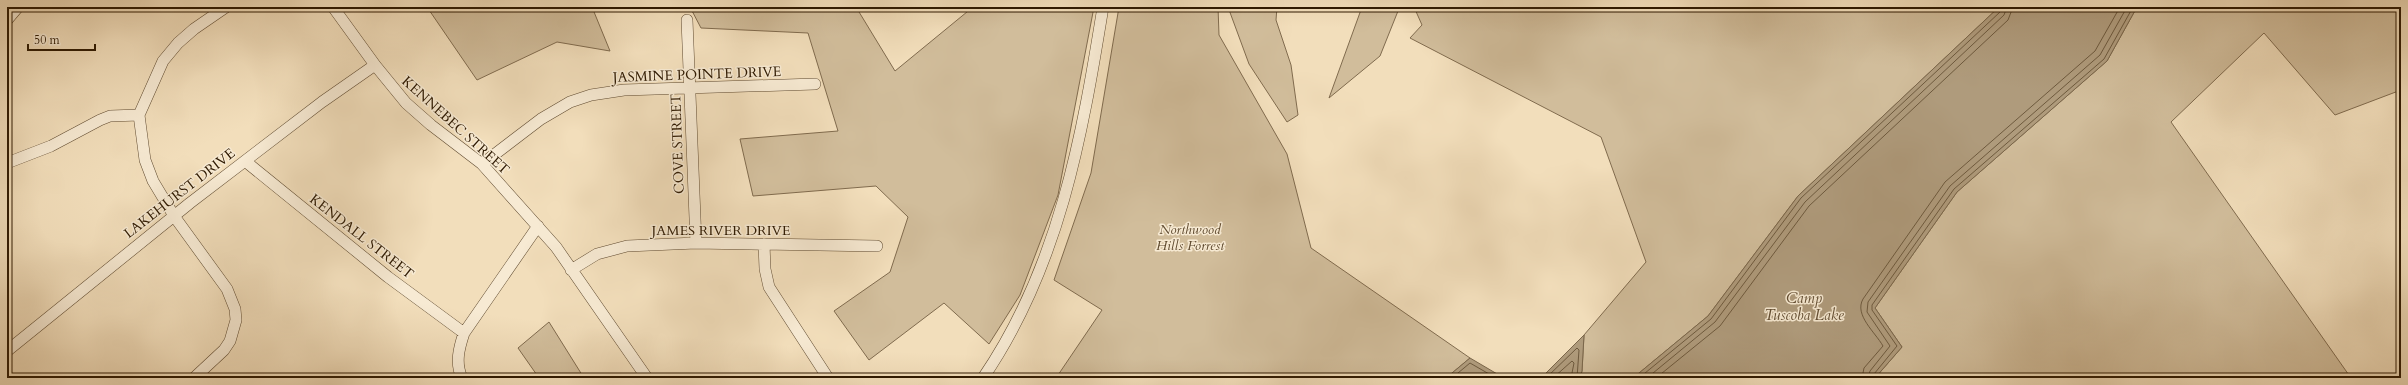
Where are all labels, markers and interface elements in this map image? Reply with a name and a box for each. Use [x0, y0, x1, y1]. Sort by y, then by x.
scale bar [28, 26, 95, 52]
text: 50 m [34, 32, 61, 48]
street label: JASMINE POINTE DRIVE [610, 62, 782, 87]
street label: KENNEBEC STREET [398, 72, 514, 179]
street label: COVE STREET [666, 94, 689, 194]
street label: LAKEHURST DRIVE [120, 144, 239, 243]
street label: KENDALL STREET [306, 190, 418, 283]
park label: Northwood Hills Forrest [1156, 220, 1225, 255]
street label: JAMES RIVER DRIVE [650, 221, 791, 240]
water label: Camp Tuscoba Lake [1764, 288, 1844, 325]

